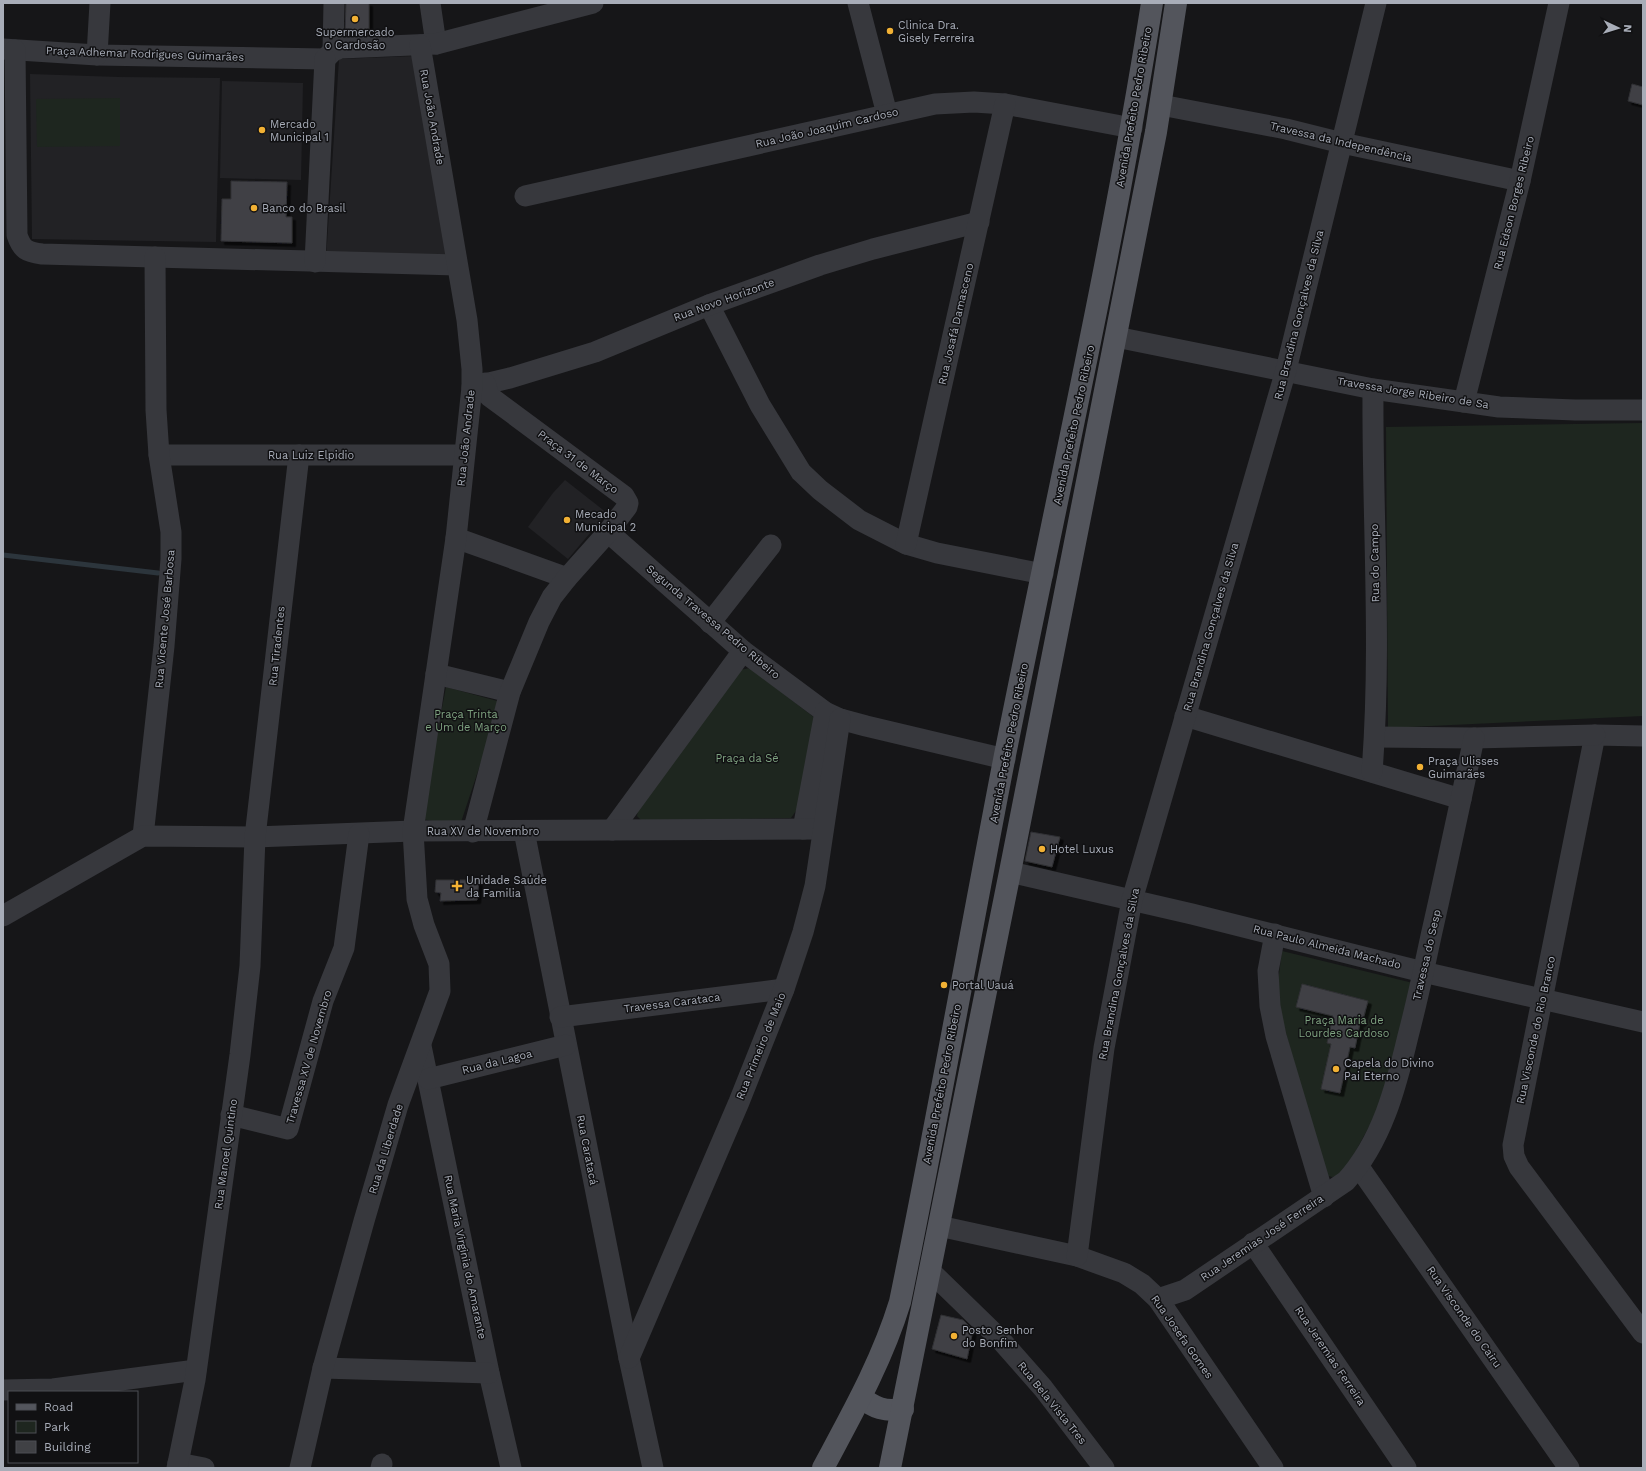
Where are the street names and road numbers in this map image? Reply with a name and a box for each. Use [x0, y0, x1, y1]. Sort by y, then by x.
street label: Avenida Prefeito Pedro Ribeiro [1113, 26, 1155, 188]
street label: Praça Adhemar Rodrigues Guimarães [46, 44, 245, 64]
street label: Rua João Andrade [417, 68, 447, 166]
street label: Rua João Joaquim Cardoso [754, 105, 900, 151]
street label: Travessa da Independência [1269, 119, 1413, 165]
street label: Rua Edson Borges Ribeiro [1491, 135, 1537, 271]
street label: Rua Brandina Gonçalves da Silva [1272, 229, 1326, 401]
street label: Rua Josafá Damasceno [936, 262, 976, 386]
street label: Rua Novo Horizonte [672, 276, 776, 324]
street label: Avenida Prefeito Pedro Ribeiro [1051, 344, 1097, 506]
street label: Travessa Jorge Ribeiro de Sa [1336, 375, 1490, 411]
street label: Rua João Andrade [454, 389, 478, 487]
street label: Praça 31 de Março [535, 428, 621, 496]
street label: Rua Luiz Elpidio [268, 449, 354, 462]
street label: Rua do Campo [1368, 524, 1382, 602]
street label: Rua Brandina Gonçalves da Silva [1181, 541, 1241, 713]
street label: Rua Vicente José Barbosa [152, 549, 178, 689]
street label: Segunda Travessa Pedro Ribeiro [643, 562, 783, 682]
street label: Rua Tiradentes [266, 605, 288, 687]
street label: Avenida Prefeito Pedro Ribeiro [987, 662, 1031, 824]
street label: Rua XV de Novembro [427, 825, 539, 838]
street label: Rua Brandina Gonçalves da Silva [1096, 887, 1142, 1061]
street label: Travessa do Sesp [1410, 908, 1444, 1002]
street label: Rua Paulo Almeida Machado [1252, 922, 1402, 972]
street label: Rua Visconde do Rio Branco [1514, 955, 1558, 1105]
street label: Travessa XV de Novembro [284, 989, 334, 1125]
street label: Travessa Carataca [623, 991, 721, 1015]
street label: Rua Primeiro de Maio [734, 991, 788, 1101]
street label: Avenida Prefeito Pedro Ribeiro [920, 1003, 964, 1165]
street label: Rua da Lagoa [461, 1047, 533, 1077]
street label: Rua Manoel Quintino [212, 1098, 240, 1210]
street label: Rua da Liberdade [366, 1102, 406, 1196]
street label: Rua Caratacá [574, 1114, 600, 1186]
street label: Rua Maria Virginia do Amarante [441, 1174, 489, 1340]
street label: Rua Jeremias José Ferreira [1198, 1192, 1326, 1284]
street label: Rua Visconde do Cairu [1424, 1264, 1504, 1370]
street label: Rua Josefa Gomes [1148, 1293, 1216, 1382]
street label: Rua Jeremias Ferreira [1292, 1304, 1368, 1408]
street label: Rua Bela Vista Tres [1015, 1359, 1089, 1447]

